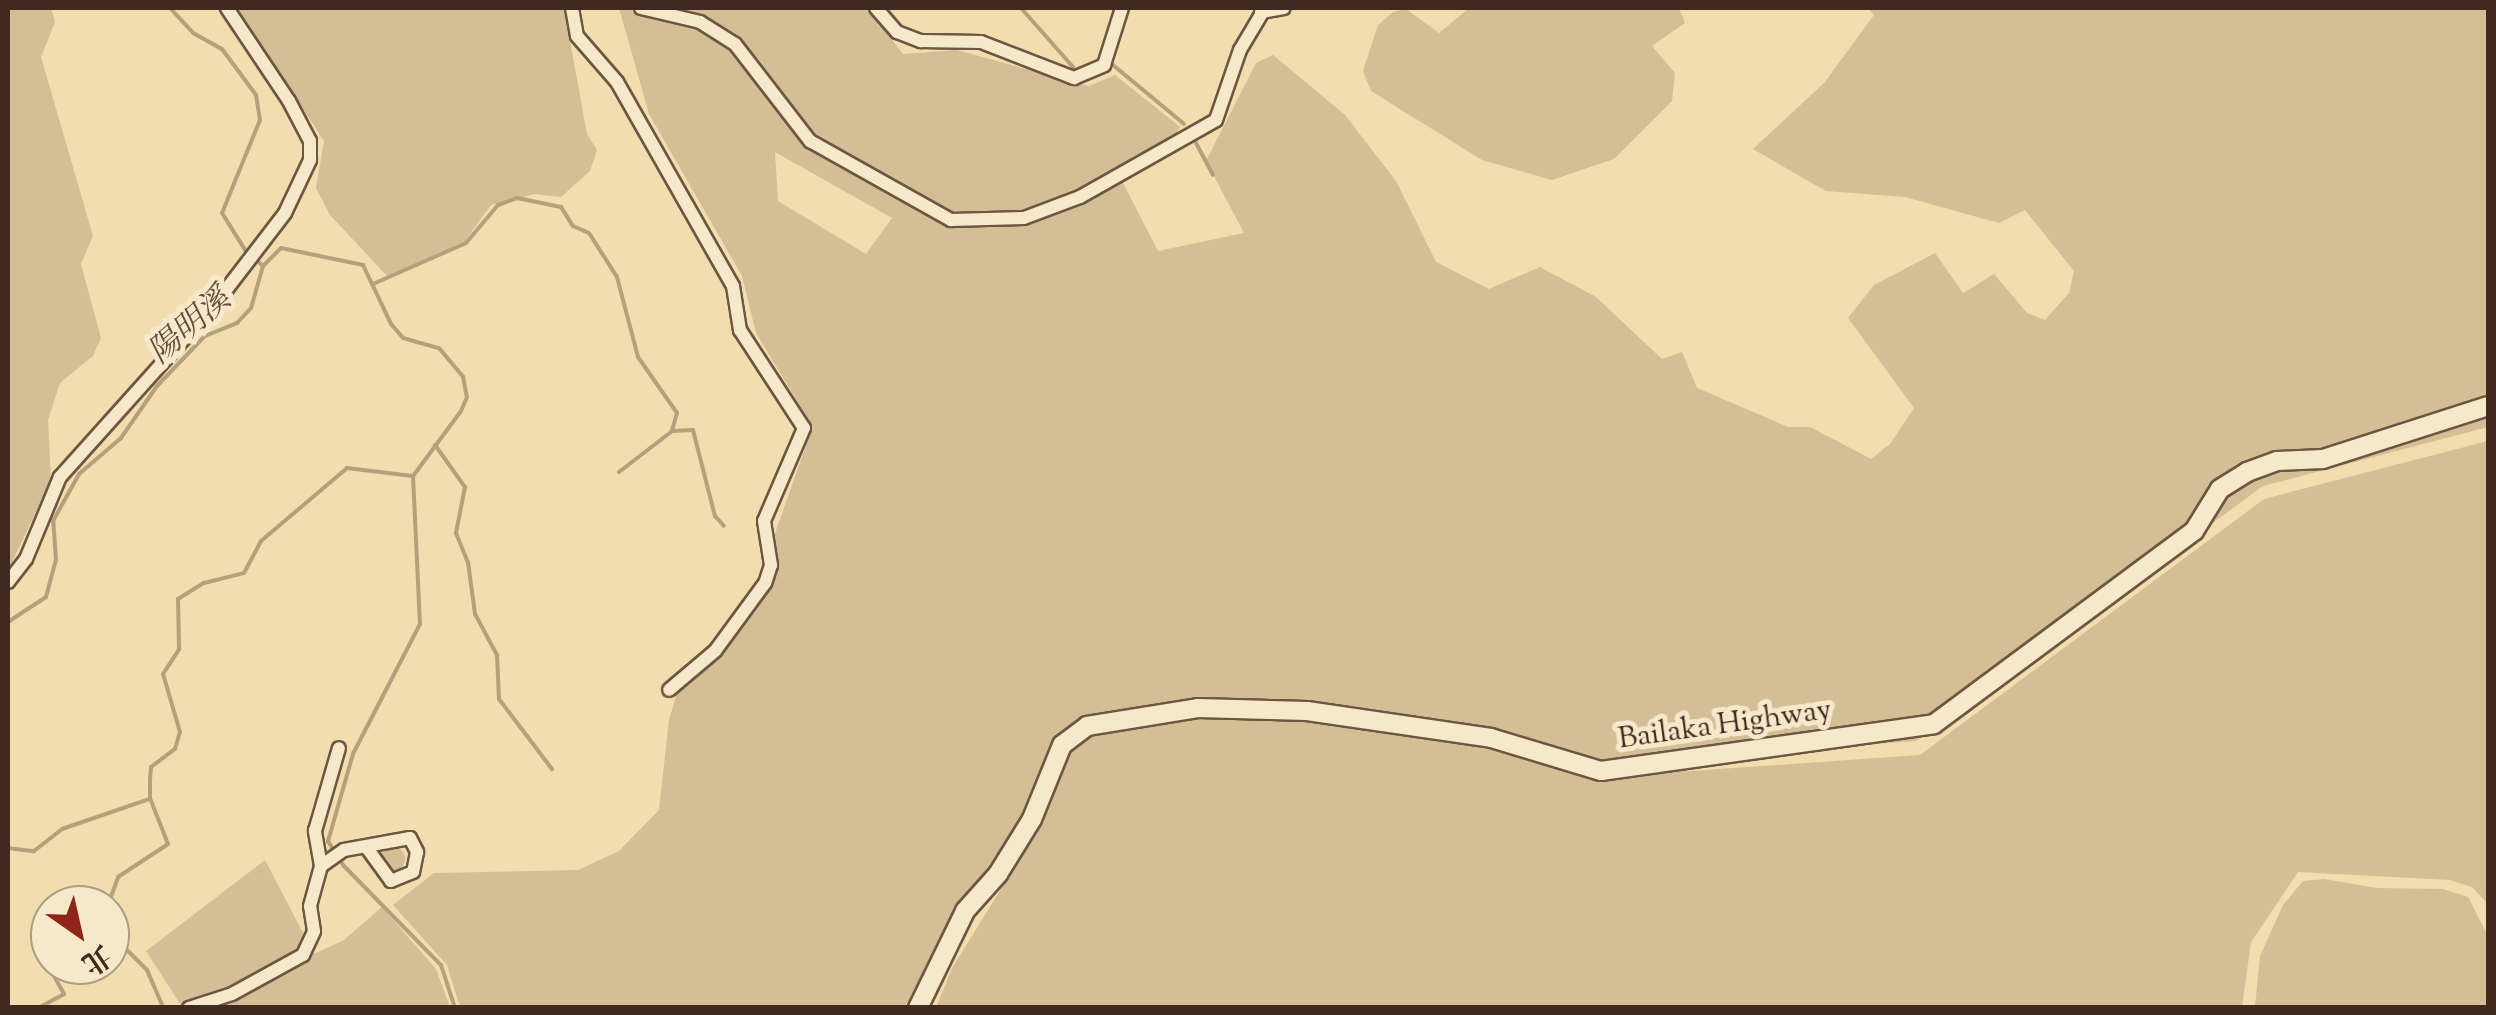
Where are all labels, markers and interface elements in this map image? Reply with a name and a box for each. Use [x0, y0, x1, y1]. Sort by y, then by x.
water label: 陽明溪 [142, 281, 240, 373]
street label: Bailaka Highway [1616, 693, 1834, 759]
north arrow [30, 885, 130, 985]
text: 北 [73, 934, 118, 983]

